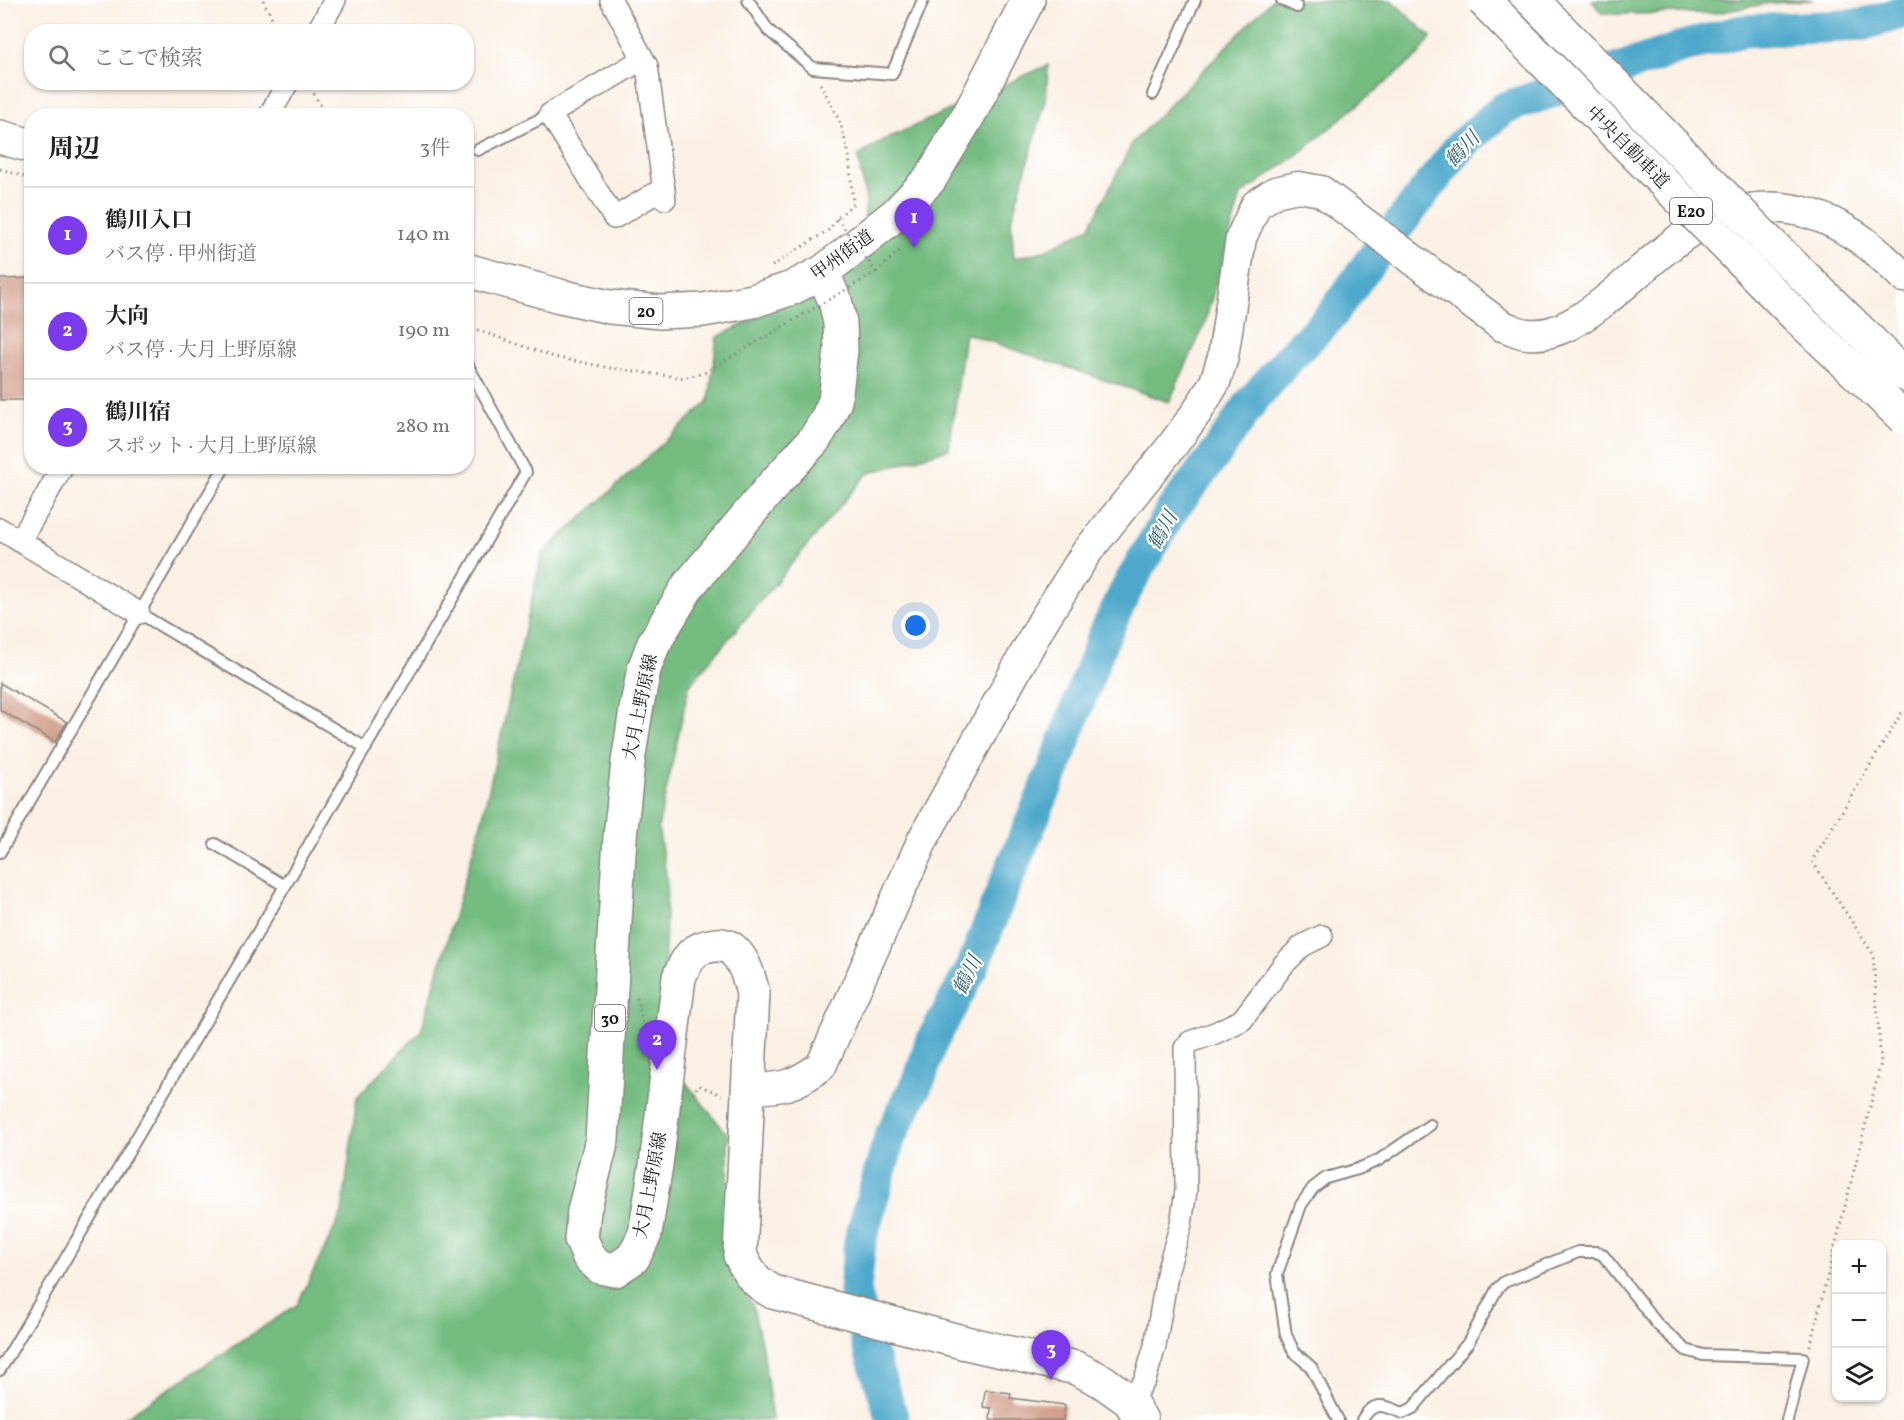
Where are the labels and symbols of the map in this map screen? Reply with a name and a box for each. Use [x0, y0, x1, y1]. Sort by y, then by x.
street label: 中央自動車道 [1580, 101, 1674, 195]
water label: 鶴川 [1440, 125, 1489, 175]
pin: 1 [894, 198, 934, 248]
road number: E20 [1670, 198, 1712, 224]
street label: 甲州街道 [806, 225, 879, 287]
road number: 20 [630, 298, 662, 324]
water label: 鶴川 [1142, 505, 1187, 555]
your location [901, 611, 930, 640]
street label: 大月上野原線 [618, 652, 665, 763]
water label: 鶴川 [947, 950, 991, 1000]
road number: 30 [595, 1005, 625, 1031]
pin: 2 [638, 1020, 676, 1070]
street label: 大月上野原線 [629, 1130, 674, 1241]
pin: 3 [1032, 1330, 1070, 1380]

